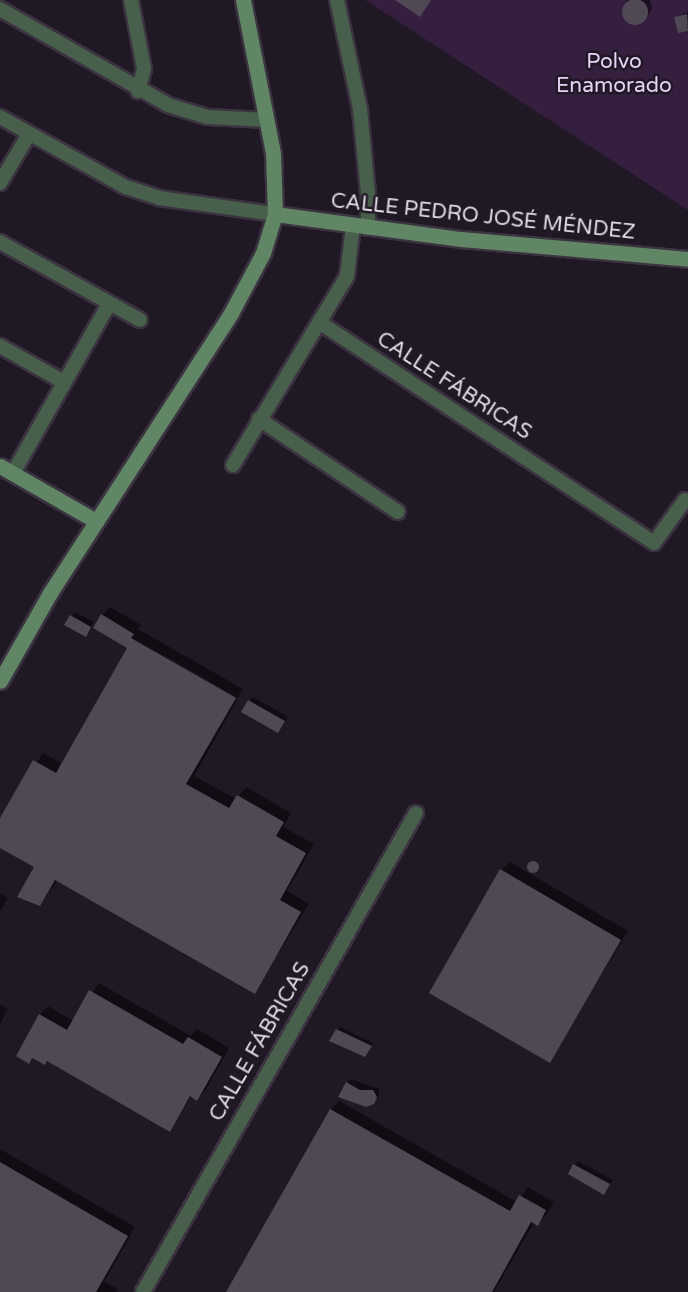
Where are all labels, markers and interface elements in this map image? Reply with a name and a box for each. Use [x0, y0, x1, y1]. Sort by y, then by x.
park label: Polvo Enamorado [556, 49, 672, 99]
street label: CALLE PEDRO JOSÉ MÉNDEZ [330, 188, 636, 246]
street label: CALLE FÁBRICAS [372, 327, 536, 445]
street label: CALLE FÁBRICAS [204, 958, 316, 1126]

